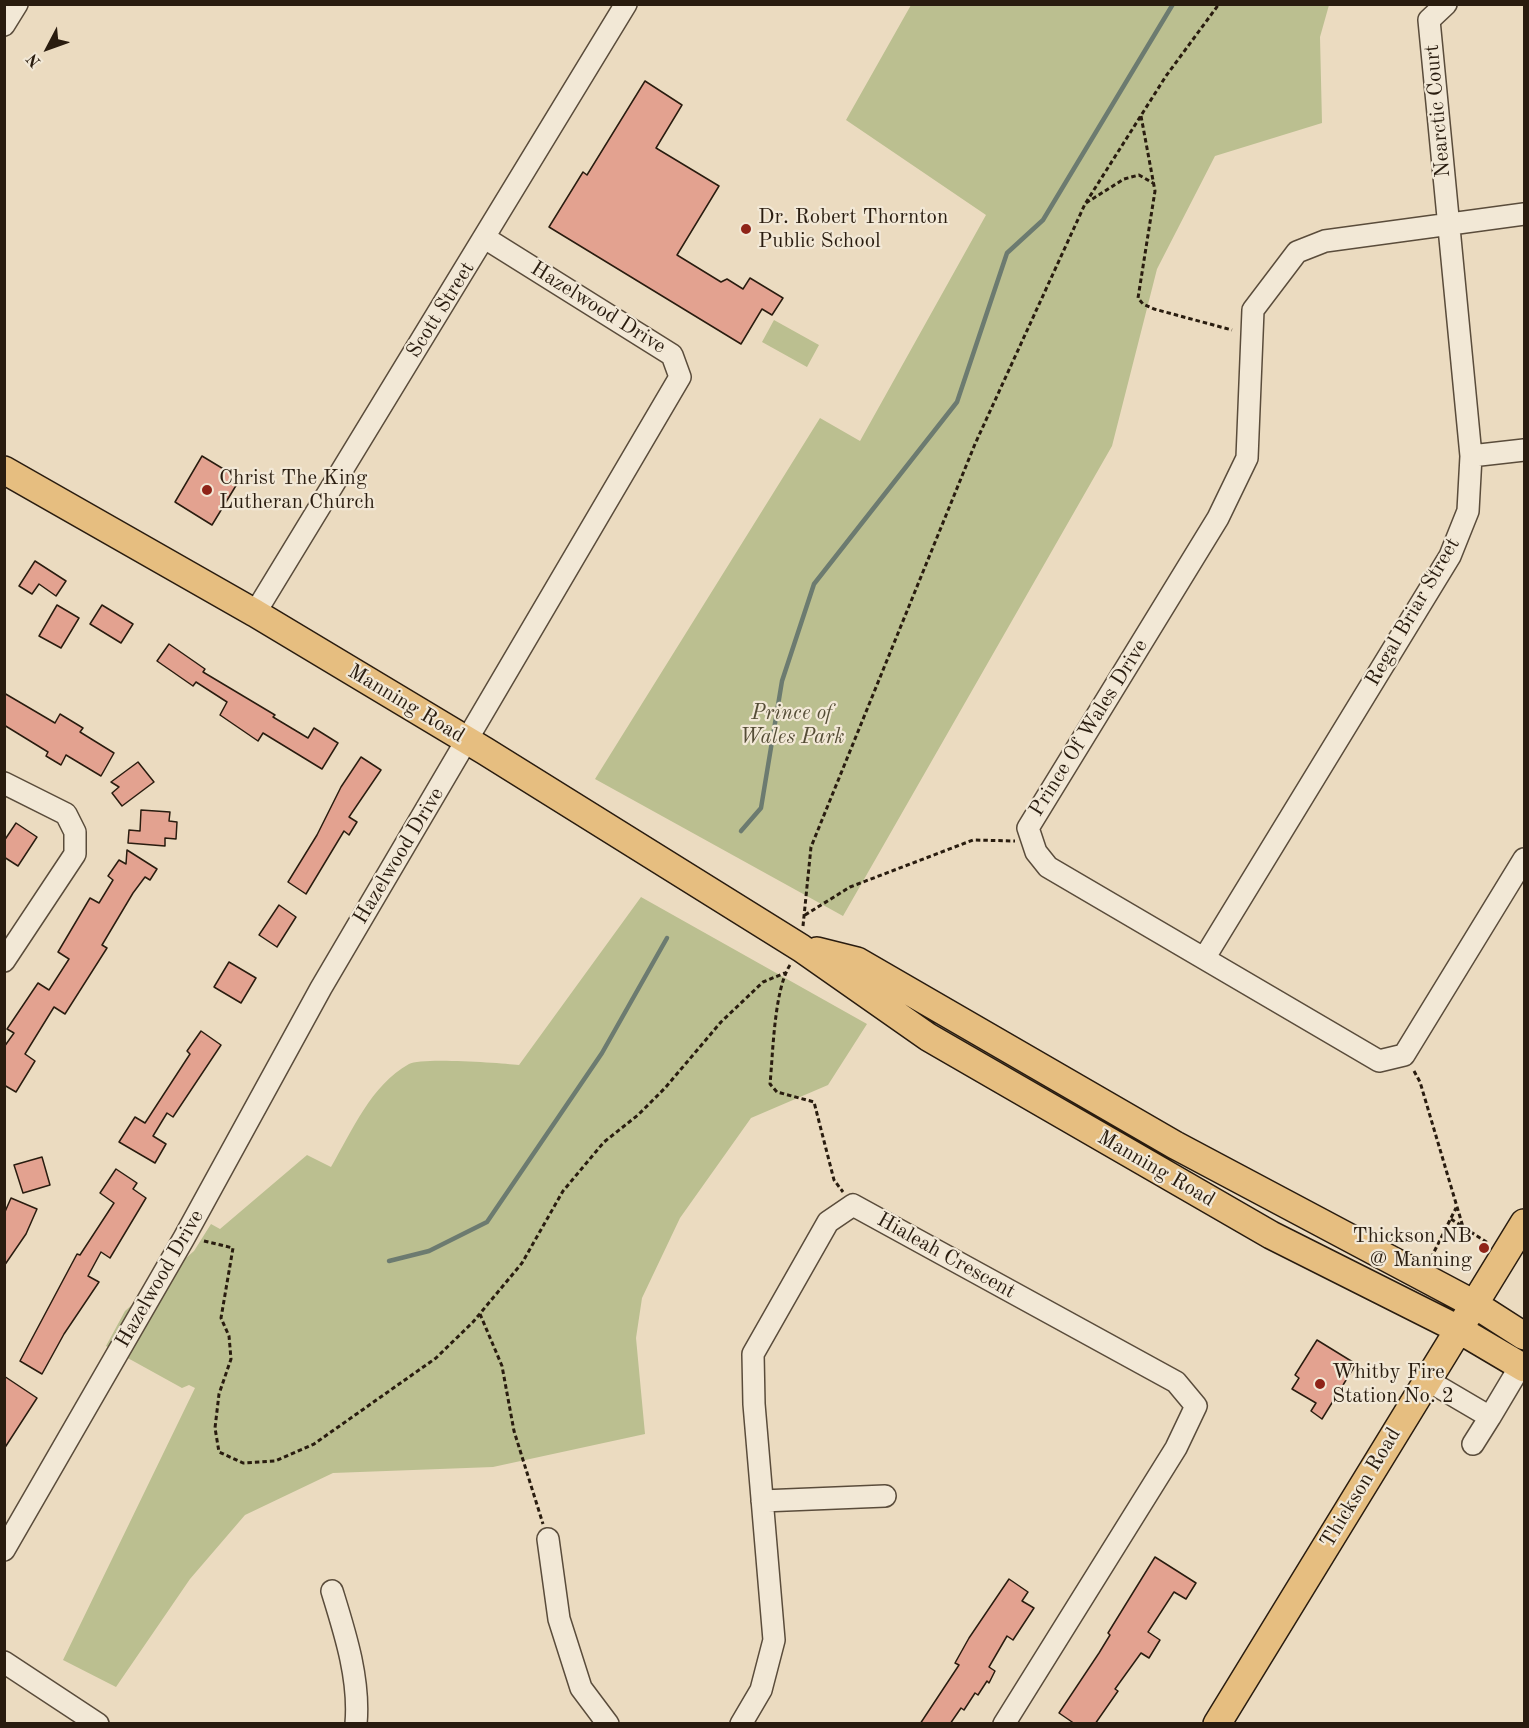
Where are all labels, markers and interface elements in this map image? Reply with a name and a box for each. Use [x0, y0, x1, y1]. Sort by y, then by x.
north arrow [18, 18, 78, 78]
street label: Nearctic Court [1420, 43, 1456, 179]
text: N [24, 50, 44, 70]
place label: Dr. Robert Thornton Public School [758, 204, 948, 254]
marker: Dr. Robert Thornton Public School [739, 222, 753, 236]
street label: Hazelwood Drive [526, 256, 670, 360]
street label: Scott Street [401, 257, 481, 363]
place label: Christ The King Lutheran Church [219, 465, 375, 515]
marker: Christ The King Lutheran Church [200, 483, 214, 497]
street label: Regal Briar Street [1360, 533, 1466, 691]
street label: Prince Of Wales Drive [1024, 635, 1154, 821]
street label: Manning Road [343, 659, 469, 749]
park label: Prince of Wales Park [740, 700, 844, 750]
street label: Hazelwood Drive [348, 783, 450, 929]
street label: Manning Road [1093, 1125, 1219, 1213]
street label: Hazelwood Drive [110, 1206, 210, 1352]
street label: Hialeah Crescent [872, 1208, 1020, 1304]
place label: Thickson NB @ Manning [1352, 1223, 1472, 1273]
marker: Thickson NB @ Manning [1477, 1241, 1491, 1255]
place label: Whitby Fire Station No. 2 [1332, 1359, 1454, 1409]
marker: Whitby Fire Station No. 2 [1313, 1377, 1327, 1391]
street label: Thickson Road [1315, 1423, 1407, 1553]

